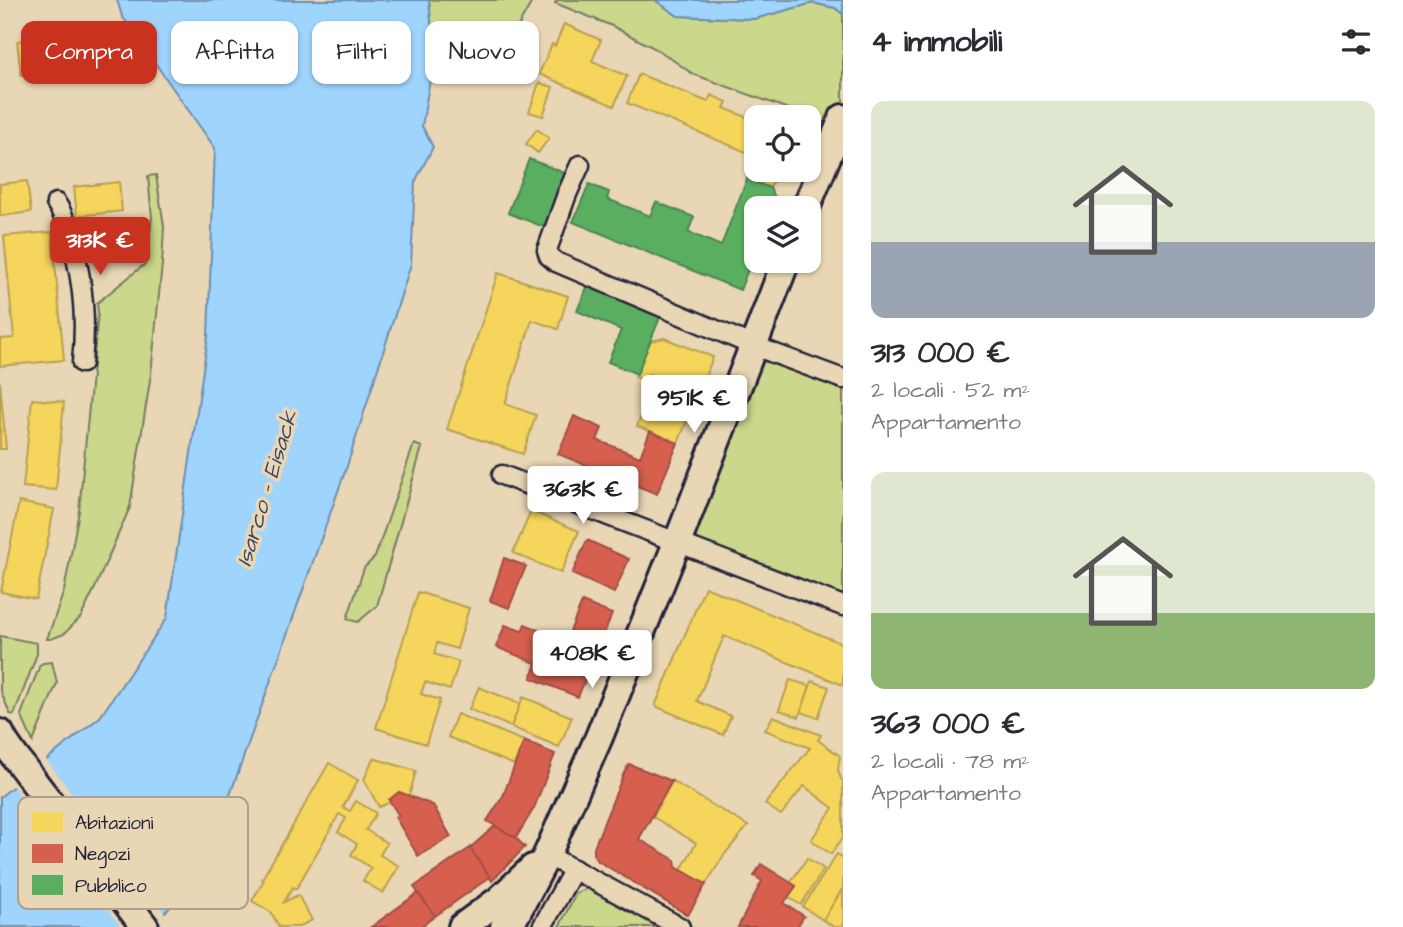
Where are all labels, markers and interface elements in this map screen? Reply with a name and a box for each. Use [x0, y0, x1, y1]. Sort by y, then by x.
chip: Compra [21, 21, 157, 84]
chip: Affitta [171, 21, 298, 84]
chip: Filtri [312, 21, 411, 84]
chip: Nuovo [425, 21, 539, 84]
text: 4 immobili [871, 21, 1002, 63]
icon: filters [1337, 23, 1375, 61]
map controls [744, 105, 821, 273]
button: locate [744, 105, 821, 182]
icon: home [1060, 147, 1186, 273]
button: layers [744, 196, 821, 273]
pin: 313K € [43, 218, 157, 277]
text: 313K € [66, 224, 134, 256]
text: 313 000 € [871, 332, 1010, 374]
text: 2 locali · 52 m² [871, 374, 1030, 406]
pin: 951K € [637, 376, 751, 435]
text: 951K € [657, 382, 731, 414]
water label: Isarco - Eisack [228, 406, 306, 570]
text: Appartamento [871, 406, 1021, 438]
pin: 363K € [526, 466, 640, 526]
text: 363K € [543, 473, 623, 505]
icon: home [1060, 518, 1186, 644]
pin: 408K € [535, 630, 649, 690]
text: 408K € [549, 637, 635, 669]
text: 363 000 € [871, 703, 1025, 745]
text: 2 locali · 78 m² [871, 745, 1030, 777]
text: Appartamento [871, 777, 1021, 809]
legend [18, 797, 248, 909]
text: Abitazioni [75, 810, 154, 837]
text: Negozi [75, 841, 130, 869]
text: Pubblico [75, 873, 147, 900]

